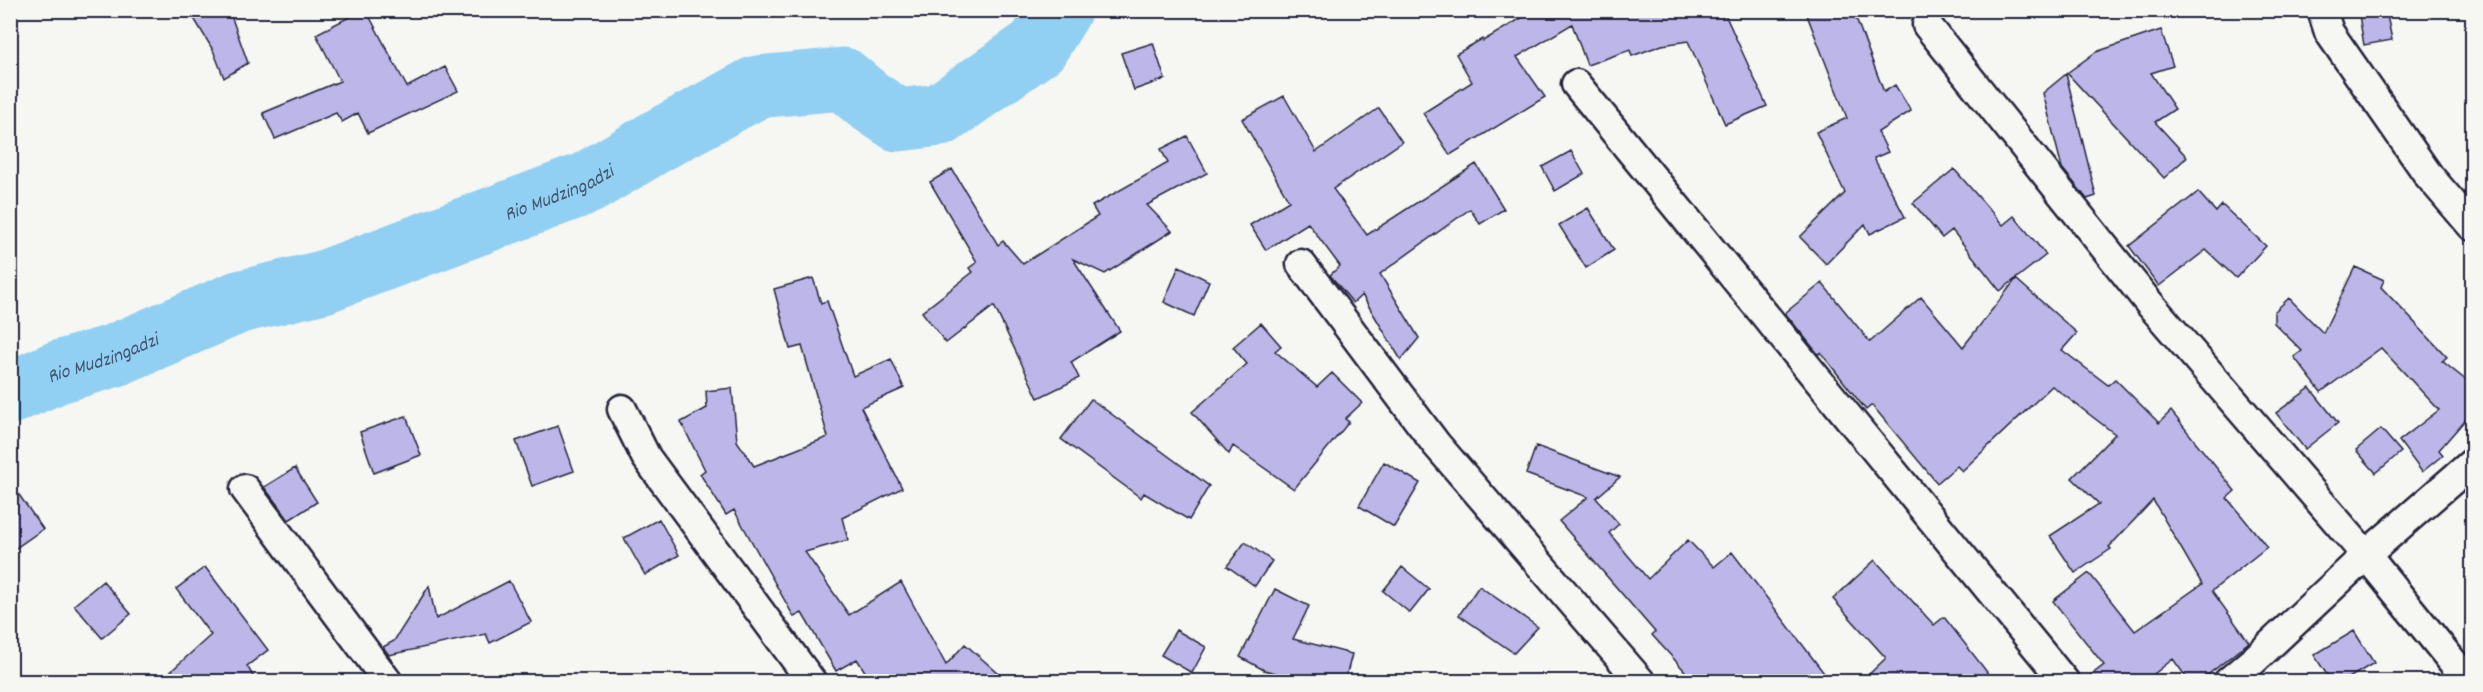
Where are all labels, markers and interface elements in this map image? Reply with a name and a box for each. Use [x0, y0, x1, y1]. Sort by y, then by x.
water label: Rio Mudzingadzi [501, 158, 623, 230]
water label: Rio Mudzingadzi [43, 326, 166, 392]

